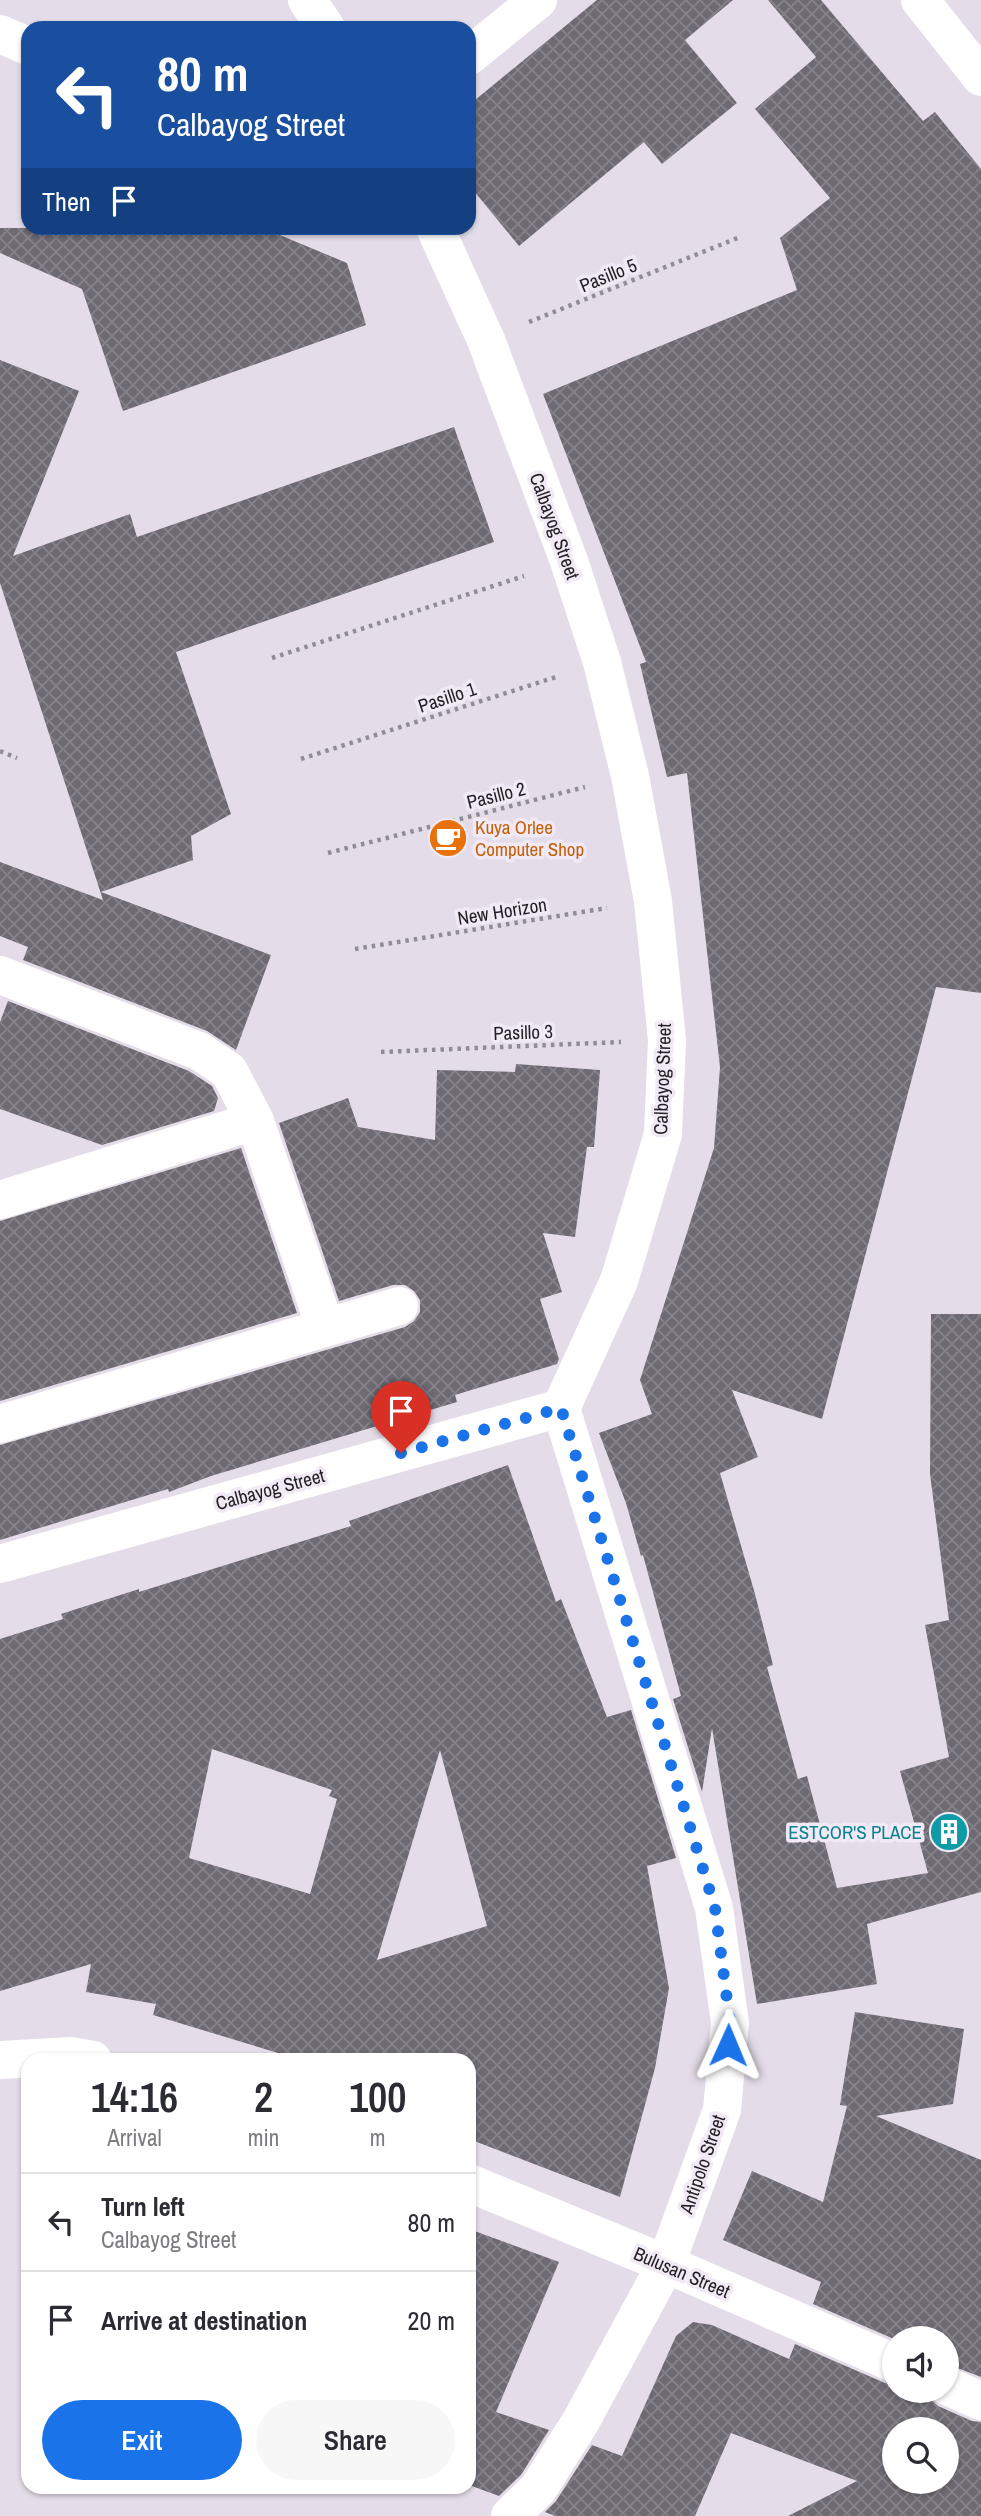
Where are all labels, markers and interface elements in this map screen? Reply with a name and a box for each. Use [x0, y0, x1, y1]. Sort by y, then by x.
text: 80 m [157, 40, 249, 106]
icon: left [42, 49, 133, 140]
text: Calbayog Street [157, 103, 345, 146]
icon: arrive [105, 182, 143, 220]
text: Then [42, 184, 91, 219]
street label: Pasillo 5 [575, 252, 641, 298]
street label: Calbayog Street [524, 469, 587, 584]
street label: Pasillo 1 [415, 675, 480, 719]
street label: Pasillo 2 [464, 775, 528, 815]
place label: Kuya Orlee Computer Shop [475, 814, 584, 862]
cafe icon: Kuya Orlee Computer Shop [427, 817, 469, 859]
street label: New Horizon [455, 891, 549, 931]
street label: Pasillo 3 [493, 1018, 553, 1046]
street label: Calbayog Street [647, 1022, 677, 1135]
pin [371, 1381, 431, 1453]
icon: arrive [382, 1392, 420, 1430]
street label: Calbayog Street [213, 1462, 328, 1516]
building icon: ESTCOR'S PLACE [928, 1811, 970, 1853]
place label: ESTCOR'S PLACE [788, 1819, 922, 1845]
position arrow [691, 2008, 765, 2082]
text: 14:16 [91, 2069, 178, 2125]
text: 2 [254, 2069, 273, 2125]
text: 100 [349, 2069, 406, 2125]
street label: Antipolo Street [673, 2110, 731, 2218]
text: Arrival [107, 2122, 162, 2153]
text: min [248, 2122, 279, 2153]
text: m [370, 2122, 385, 2153]
text: Turn left [101, 2189, 185, 2224]
icon: left [42, 2203, 80, 2241]
text: 80 m [408, 2205, 455, 2240]
text: Calbayog Street [101, 2224, 236, 2255]
street label: Bulusan Street [630, 2240, 735, 2304]
icon: arrive [42, 2301, 80, 2339]
text: Arrive at destination [101, 2303, 307, 2338]
text: 20 m [408, 2303, 455, 2338]
map controls [882, 2326, 959, 2494]
button: sound [882, 2326, 959, 2403]
button: Exit [42, 2400, 242, 2480]
button: Share [256, 2400, 455, 2480]
button: search [882, 2417, 959, 2494]

